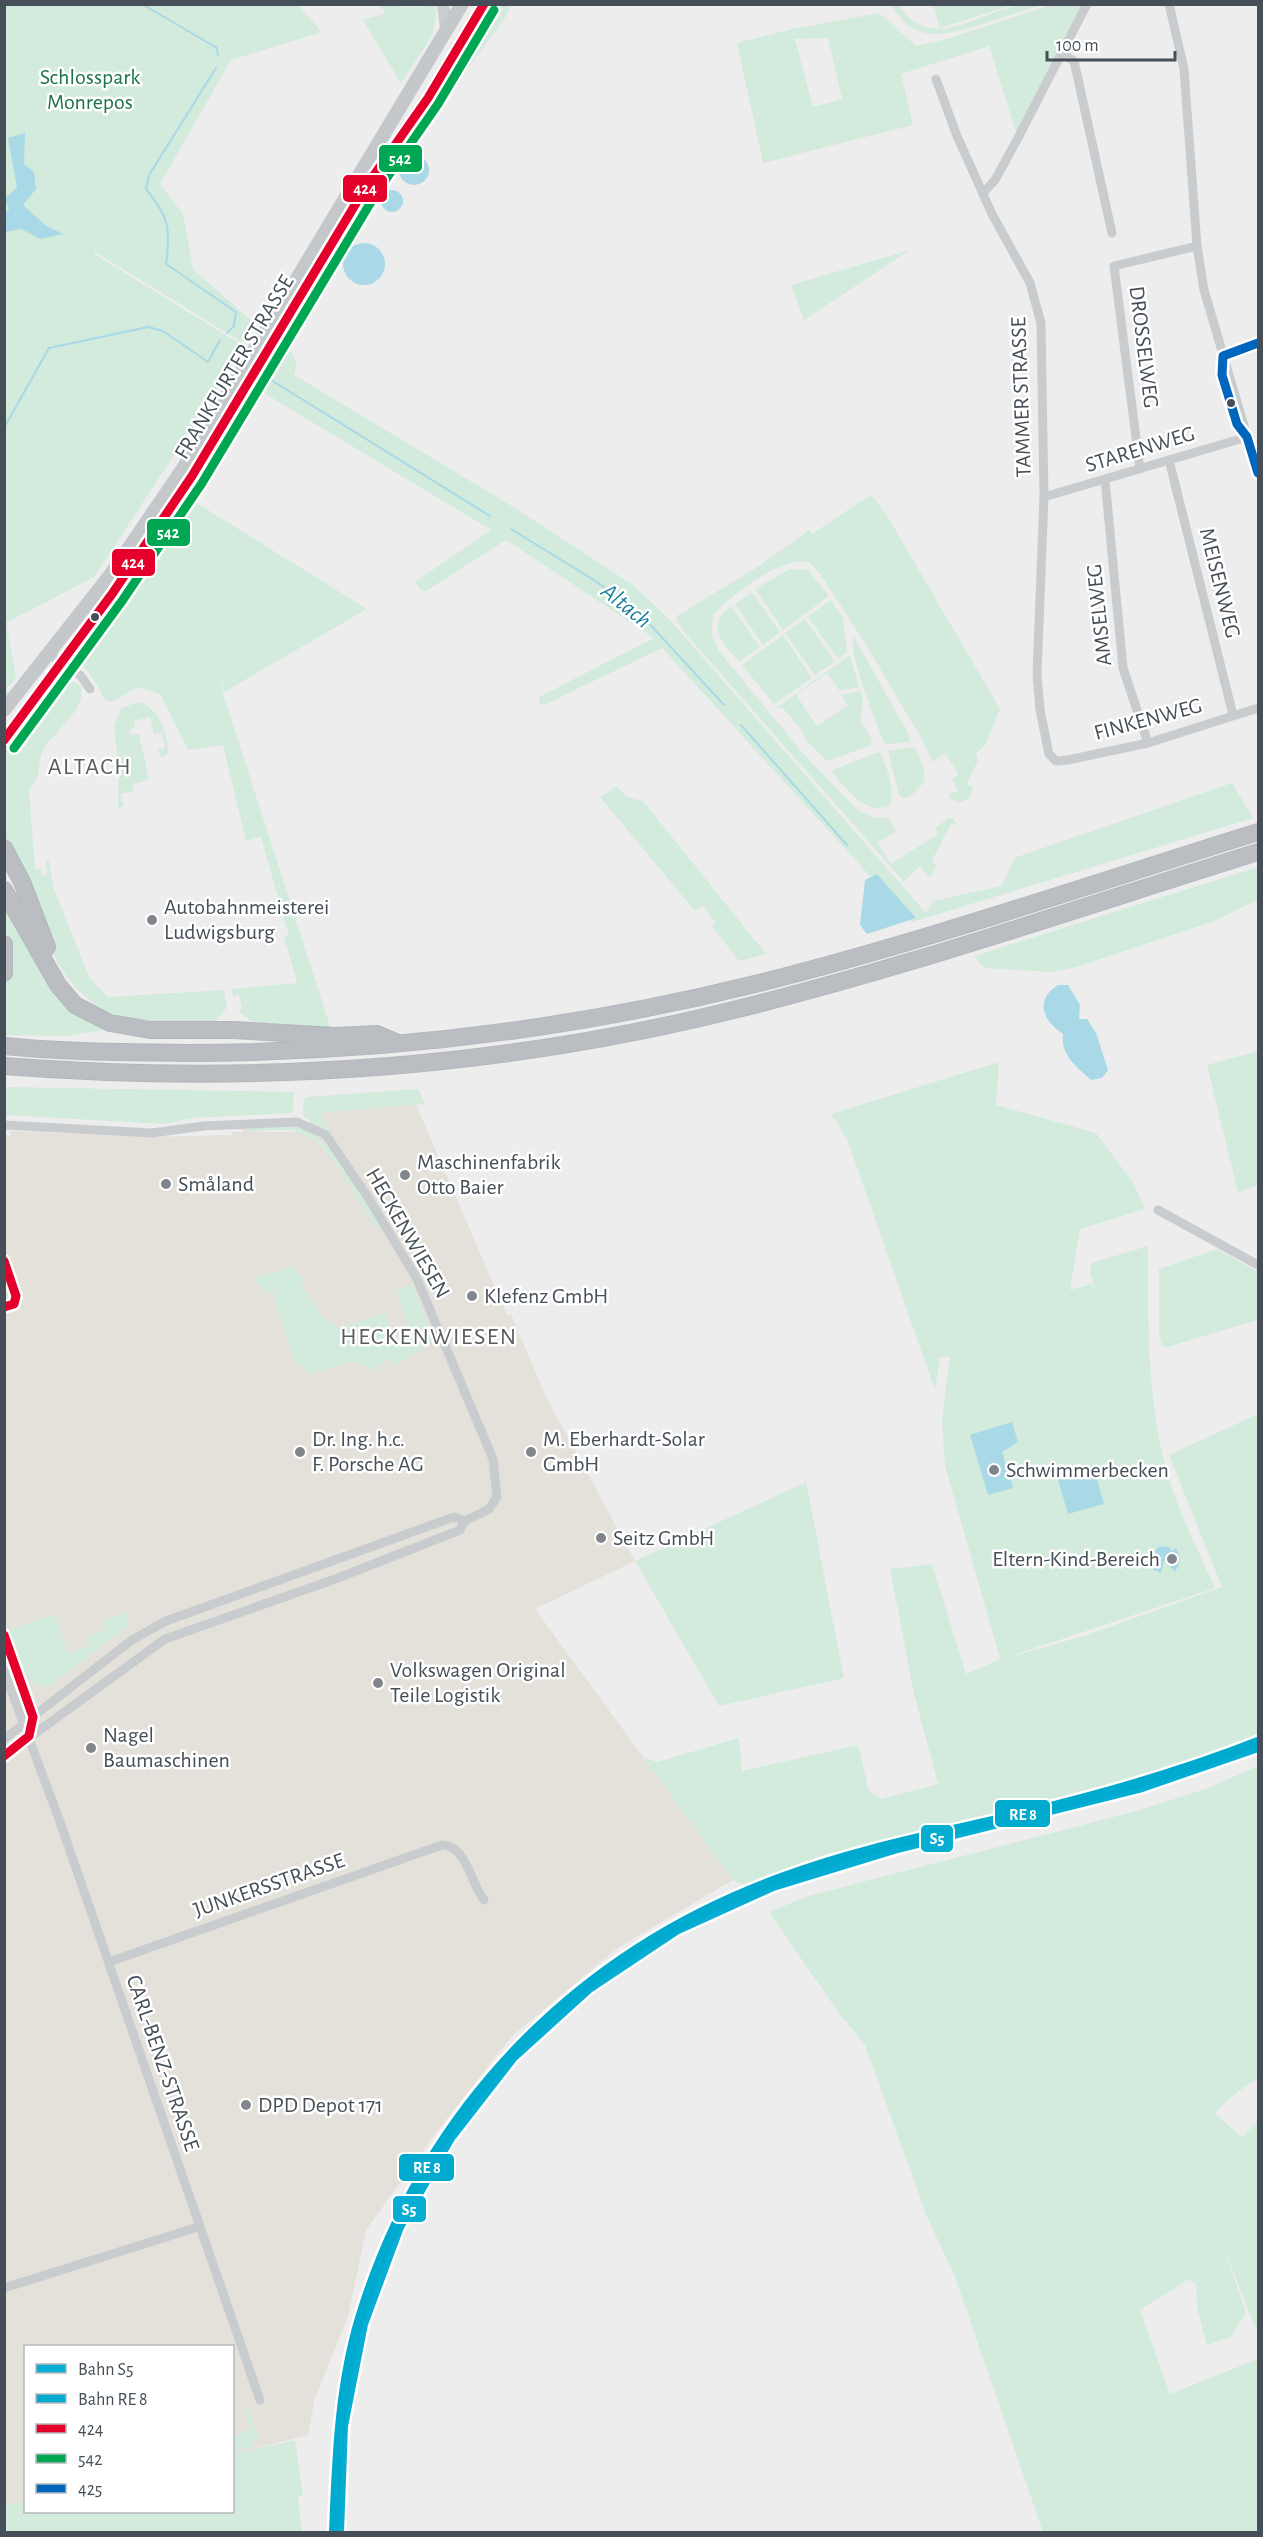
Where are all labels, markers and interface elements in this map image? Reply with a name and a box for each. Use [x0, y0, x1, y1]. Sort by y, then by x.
scale bar [1047, 24, 1174, 62]
text: 100 m [1056, 37, 1099, 55]
park label: Schlosspark Monrepos [40, 66, 140, 113]
line badge: 542 [378, 144, 423, 173]
text: 542 [389, 151, 412, 167]
line badge: 424 [342, 174, 388, 203]
text: 424 [353, 181, 377, 197]
street label: FRANKFURTER STRASSE [170, 271, 298, 463]
street label: DROSSELWEG [1126, 285, 1162, 409]
street label: TAMMER STRASSE [1007, 316, 1035, 478]
unlabelled marker [1225, 397, 1237, 409]
street label: STARENWEG [1083, 422, 1197, 476]
line badge: 542 [146, 518, 191, 547]
text: 542 [157, 525, 180, 541]
street label: MEISENWEG [1196, 526, 1244, 640]
line badge: 424 [111, 548, 156, 577]
text: 424 [121, 555, 145, 571]
street label: AMSELWEG [1083, 563, 1115, 667]
water label: Altach [596, 578, 655, 633]
unlabelled marker [89, 611, 101, 623]
street label: FINKENWEG [1092, 694, 1204, 744]
district label: ALTACH [48, 755, 132, 779]
place label: Autobahnmeisterei Ludwigsburg [164, 896, 329, 943]
marker: Autobahnmeisterei Ludwigsburg [145, 913, 159, 927]
place label: Maschinenfabrik Otto Baier [417, 1151, 560, 1198]
street label: HECKENWIESEN [362, 1164, 454, 1302]
marker: Maschinenfabrik Otto Baier [398, 1168, 412, 1182]
place label: Småland [178, 1173, 254, 1195]
marker: Småland [159, 1177, 173, 1191]
place label: Klefenz GmbH [484, 1285, 608, 1307]
marker: Klefenz GmbH [465, 1289, 479, 1303]
district label: HECKENWIESEN [340, 1325, 518, 1349]
place label: Dr. Ing. h.c. F. Porsche AG [312, 1428, 424, 1475]
place label: M. Eberhardt-Solar GmbH [543, 1428, 705, 1475]
marker: Dr. Ing. h.c. F. Porsche AG [293, 1445, 307, 1459]
marker: M. Eberhardt-Solar GmbH [524, 1445, 538, 1459]
place label: Schwimmerbecken [1006, 1459, 1169, 1481]
marker: Schwimmerbecken [987, 1463, 1001, 1477]
place label: Seitz GmbH [613, 1527, 714, 1549]
marker: Seitz GmbH [594, 1531, 608, 1545]
place label: Eltern-Kind-Bereich [992, 1548, 1160, 1570]
marker: Eltern-Kind-Bereich [1165, 1552, 1179, 1566]
place label: Volkswagen Original Teile Logistik [390, 1659, 566, 1706]
marker: Volkswagen Original Teile Logistik [371, 1676, 385, 1690]
place label: Nagel Baumaschinen [103, 1724, 230, 1771]
marker: Nagel Baumaschinen [84, 1741, 98, 1755]
line badge: RE 8 [994, 1799, 1051, 1828]
text: RE 8 [1009, 1807, 1037, 1823]
line badge: S5 [920, 1824, 954, 1853]
text: S5 [930, 1831, 945, 1847]
street label: JUNKERSSTRASSE [191, 1849, 348, 1921]
street label: CARL-BENZ-STRASSE [123, 1972, 204, 2154]
place label: DPD Depot 171 [258, 2094, 383, 2116]
marker: DPD Depot 171 [239, 2098, 253, 2112]
line badge: RE 8 [398, 2153, 455, 2182]
text: RE 8 [413, 2160, 441, 2176]
line badge: S5 [392, 2195, 427, 2223]
text: S5 [402, 2202, 417, 2218]
legend [24, 2345, 234, 2513]
text: Bahn S5 [78, 2361, 133, 2379]
text: Bahn RE 8 [78, 2391, 148, 2409]
text: 424 [78, 2421, 104, 2439]
text: 542 [78, 2451, 102, 2469]
text: 425 [78, 2481, 102, 2499]

